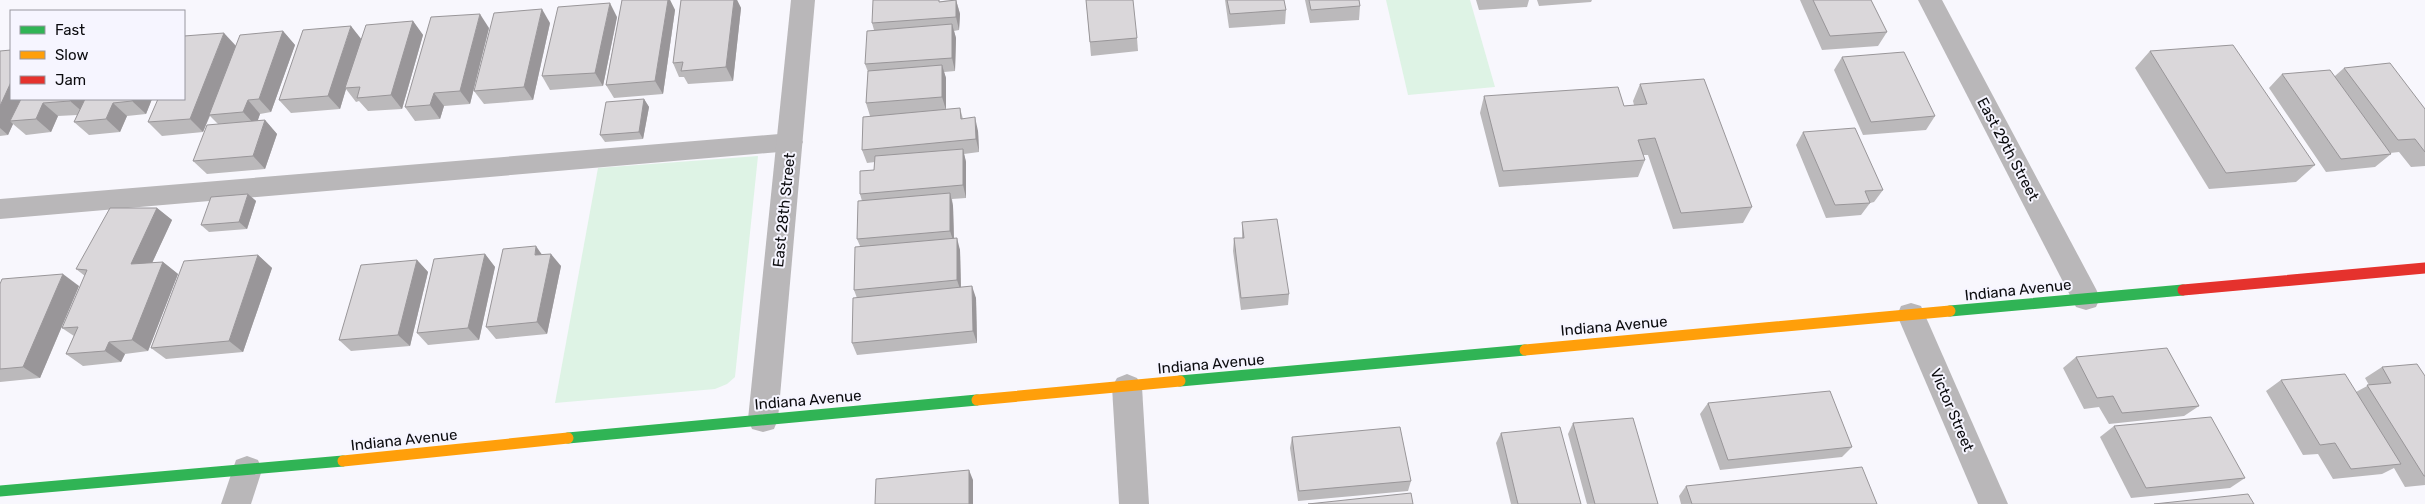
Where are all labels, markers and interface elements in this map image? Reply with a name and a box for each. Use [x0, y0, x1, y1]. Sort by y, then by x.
legend [10, 10, 185, 100]
text: Fast [55, 21, 85, 39]
text: Slow [55, 46, 88, 64]
text: Jam [55, 71, 86, 89]
street label: East 29th Street [1973, 94, 2043, 204]
street label: East 28th Street [769, 152, 799, 268]
street label: Indiana Avenue [1964, 275, 2072, 305]
street label: Indiana Avenue [1560, 312, 1668, 340]
street label: Indiana Avenue [1157, 350, 1265, 378]
street label: Victor Street [1926, 366, 1978, 454]
street label: Indiana Avenue [754, 386, 862, 414]
street label: Indiana Avenue [350, 425, 458, 455]

